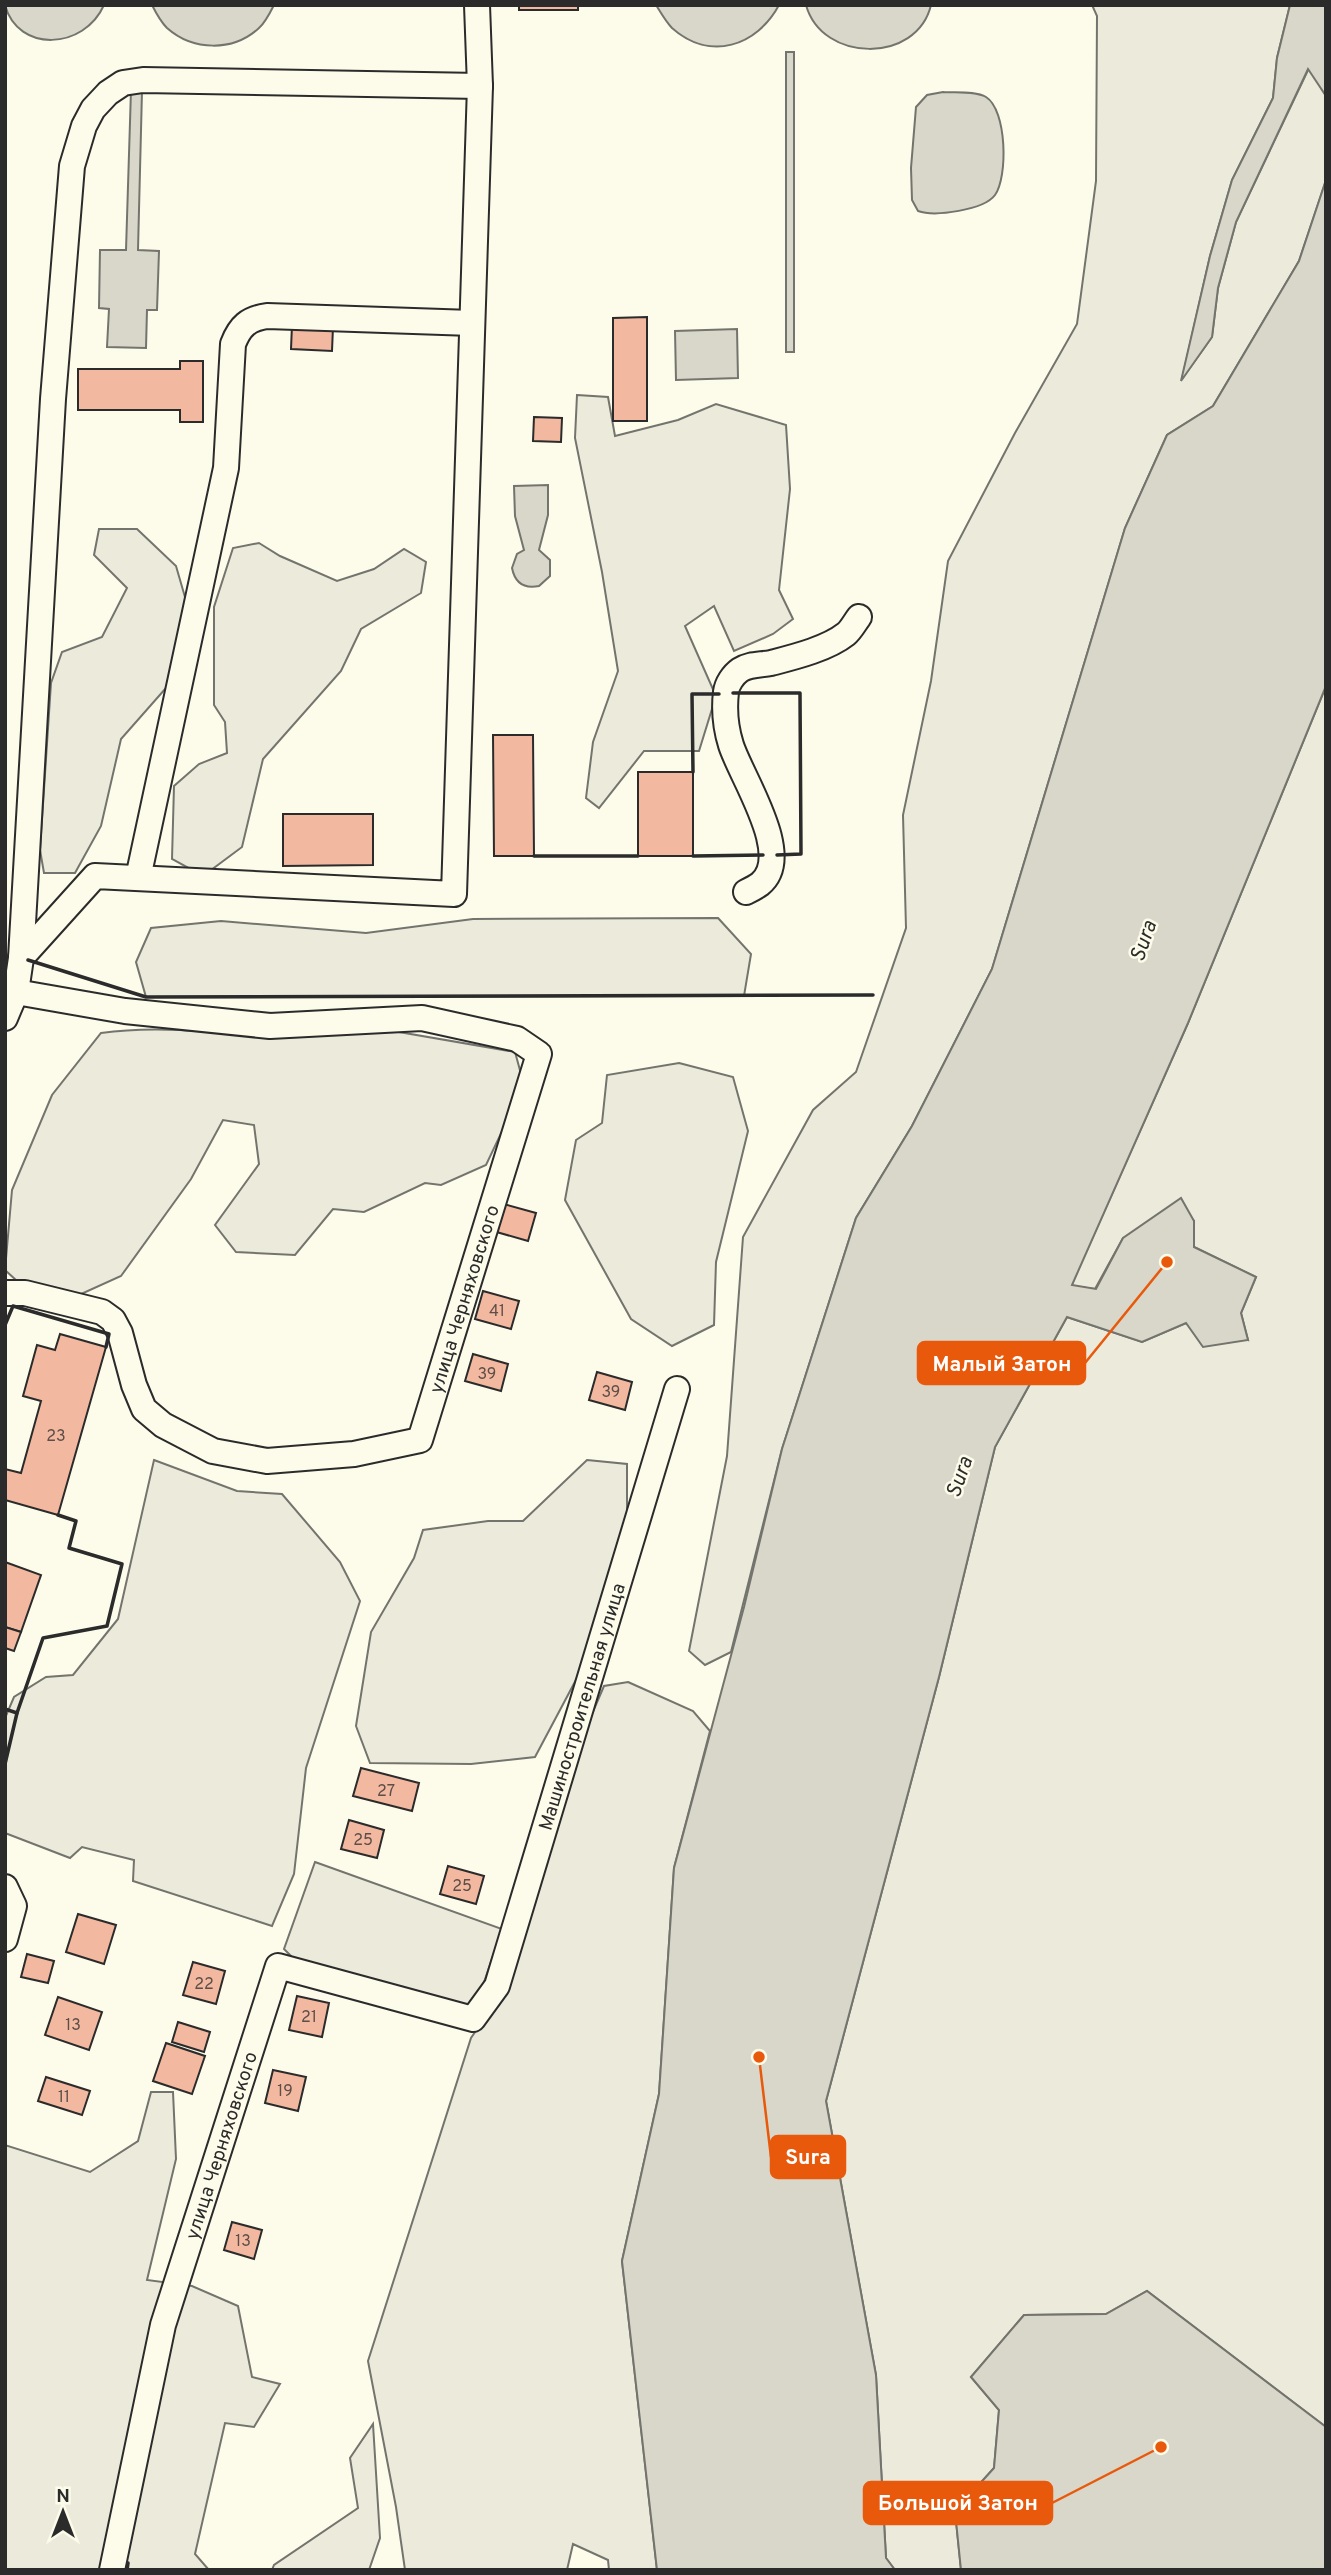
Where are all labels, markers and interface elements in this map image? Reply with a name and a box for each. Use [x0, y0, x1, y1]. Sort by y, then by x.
water label: Sura [1125, 917, 1164, 966]
street label: улица Черняховского [425, 1202, 506, 1397]
house number: 41 [489, 1302, 505, 1322]
callout: Малый Затон [918, 1342, 1085, 1384]
text: Малый Затон [933, 1352, 1071, 1379]
house number: 39 [478, 1365, 496, 1385]
house number: 39 [602, 1383, 620, 1403]
house number: 23 [46, 1427, 66, 1447]
water label: Sura [941, 1453, 980, 1502]
street label: Машиностроительная улица [535, 1581, 632, 1834]
house number: 27 [377, 1782, 395, 1802]
house number: 25 [353, 1831, 373, 1851]
house number: 25 [452, 1877, 472, 1897]
house number: 22 [194, 1975, 214, 1995]
house number: 21 [301, 2008, 317, 2028]
house number: 13 [65, 2016, 81, 2036]
street label: улица Черняховского [181, 2049, 264, 2243]
house number: 19 [277, 2082, 293, 2102]
house number: 11 [58, 2088, 70, 2108]
callout: Sura [771, 2136, 845, 2178]
text: Sura [785, 2145, 831, 2172]
house number: 13 [235, 2232, 251, 2252]
north arrow [28, 2477, 98, 2547]
callout: Большой Затон [864, 2482, 1052, 2524]
text: N [56, 2485, 70, 2509]
text: Большой Затон [878, 2491, 1038, 2518]

